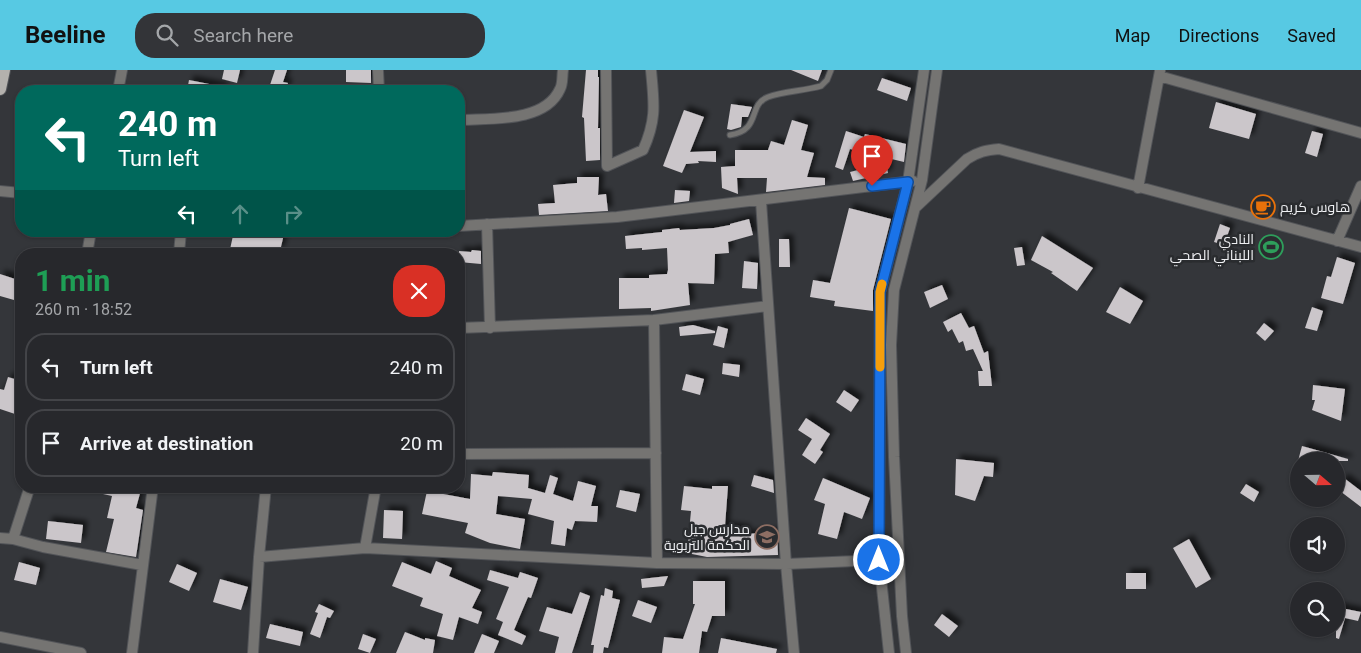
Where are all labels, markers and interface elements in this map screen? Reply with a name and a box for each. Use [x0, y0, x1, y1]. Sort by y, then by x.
search box [135, 13, 485, 58]
text: Beeline [25, 21, 105, 49]
icon: search [153, 21, 181, 49]
text: Search here [193, 24, 293, 47]
text: Map [1115, 25, 1150, 46]
text: Directions [1178, 25, 1259, 46]
text: Saved [1287, 25, 1336, 46]
text: 240 m [118, 104, 217, 145]
icon: left [35, 105, 100, 170]
pin [851, 135, 893, 186]
icon: arrive [858, 142, 886, 170]
text: Turn left [118, 146, 199, 171]
cafe icon: هاوس كريم [1250, 194, 1276, 220]
place label: هاوس كريم [1280, 199, 1350, 217]
icon: left [173, 200, 201, 228]
icon: ahead [226, 200, 254, 228]
icon: right [279, 200, 307, 228]
place label: النادي اللبناني الصحي [1170, 231, 1254, 267]
sports icon: النادي اللبناني الصحي [1258, 234, 1284, 260]
text: 1 min [35, 263, 110, 298]
button: close [393, 265, 445, 317]
text: 260 m · 18:52 [35, 300, 132, 319]
icon: left [37, 353, 65, 381]
text: Turn left [80, 356, 153, 379]
text: 240 m [390, 356, 443, 379]
icon: arrive [37, 429, 65, 457]
text: Arrive at destination [80, 432, 253, 455]
text: 20 m [400, 432, 443, 455]
north arrow [1290, 452, 1345, 508]
map controls [1290, 452, 1345, 637]
button: sound [1290, 517, 1345, 572]
place label: مدارس جيل الحكمة التربوية [664, 521, 750, 553]
school or university icon: مدارس جيل الحكمة التربوية [754, 524, 780, 550]
position arrow [852, 533, 904, 585]
button: search [1290, 582, 1345, 637]

